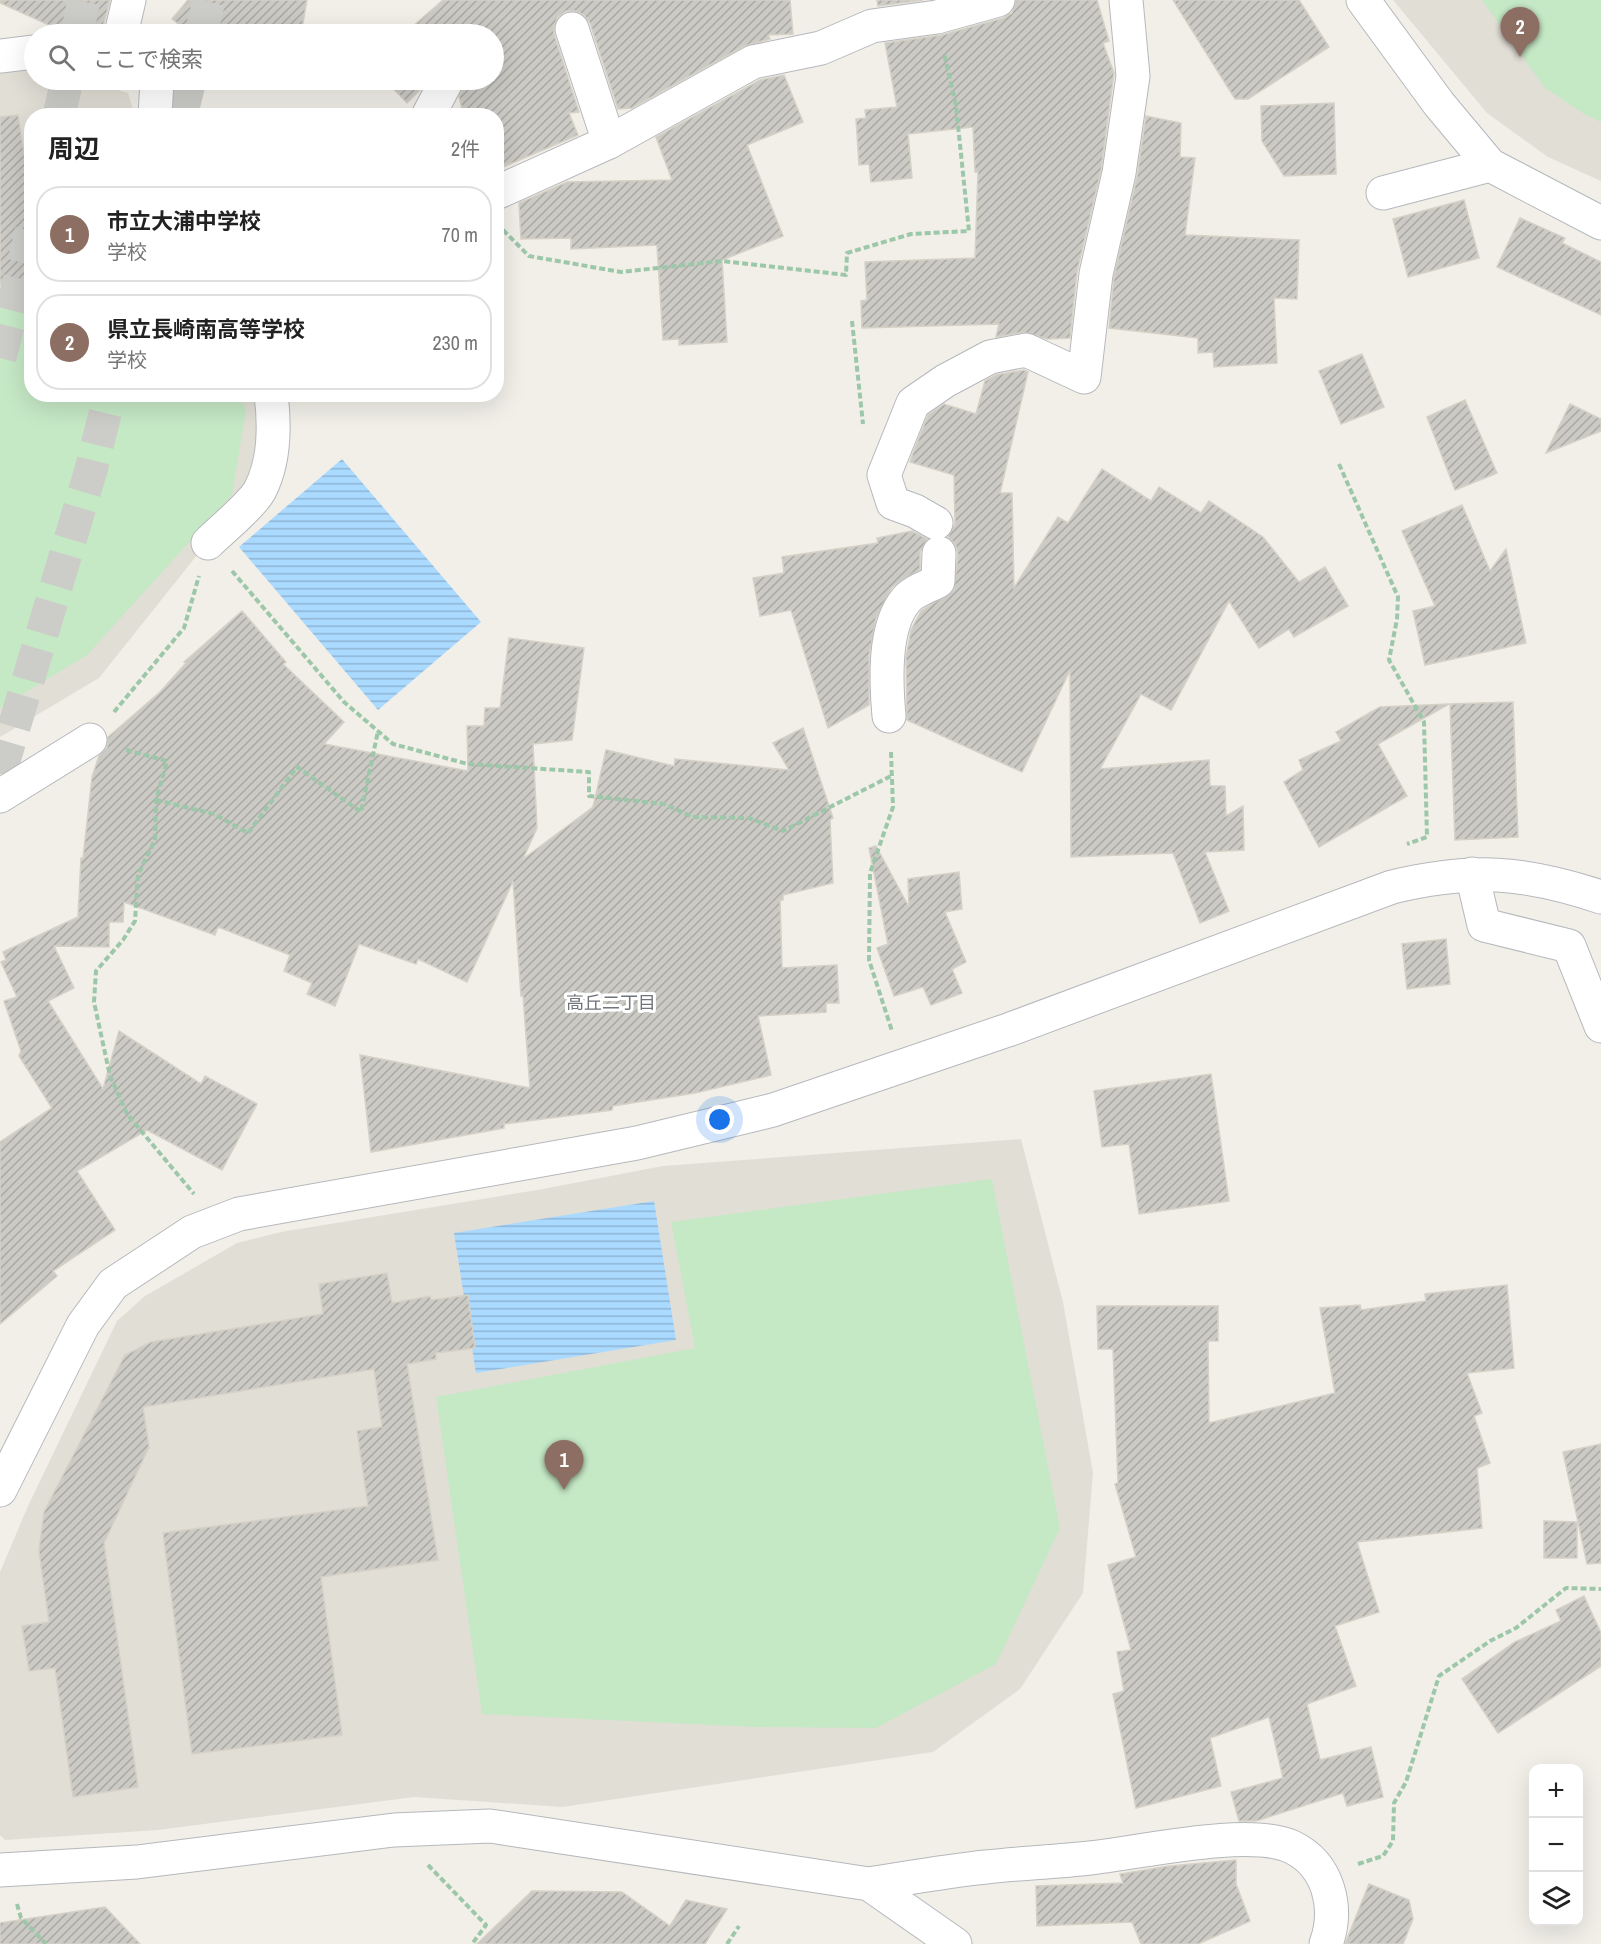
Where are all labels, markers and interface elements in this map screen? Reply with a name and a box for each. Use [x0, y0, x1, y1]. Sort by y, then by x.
pin: 2 [1500, 8, 1540, 57]
search box [24, 24, 504, 90]
icon: search [45, 41, 78, 74]
text: ここで検索 [93, 44, 203, 74]
text: 周辺 [48, 131, 100, 166]
text: 2件 [451, 135, 480, 162]
text: 市立大浦中学校 [107, 206, 261, 236]
text: 1 [65, 221, 74, 248]
text: 70 m [442, 221, 478, 248]
text: 学校 [107, 238, 147, 265]
text: 県立長崎南高等学校 [107, 314, 305, 344]
text: 2 [65, 329, 74, 356]
text: 230 m [432, 329, 478, 356]
text: 学校 [107, 346, 147, 373]
district label: 高丘二丁目 [566, 990, 656, 1015]
your location [705, 1105, 734, 1134]
pin: 1 [544, 1440, 584, 1490]
map controls [1529, 1764, 1583, 1926]
button: + [1529, 1764, 1583, 1818]
button: − [1529, 1818, 1583, 1872]
button: layers [1529, 1872, 1583, 1926]

